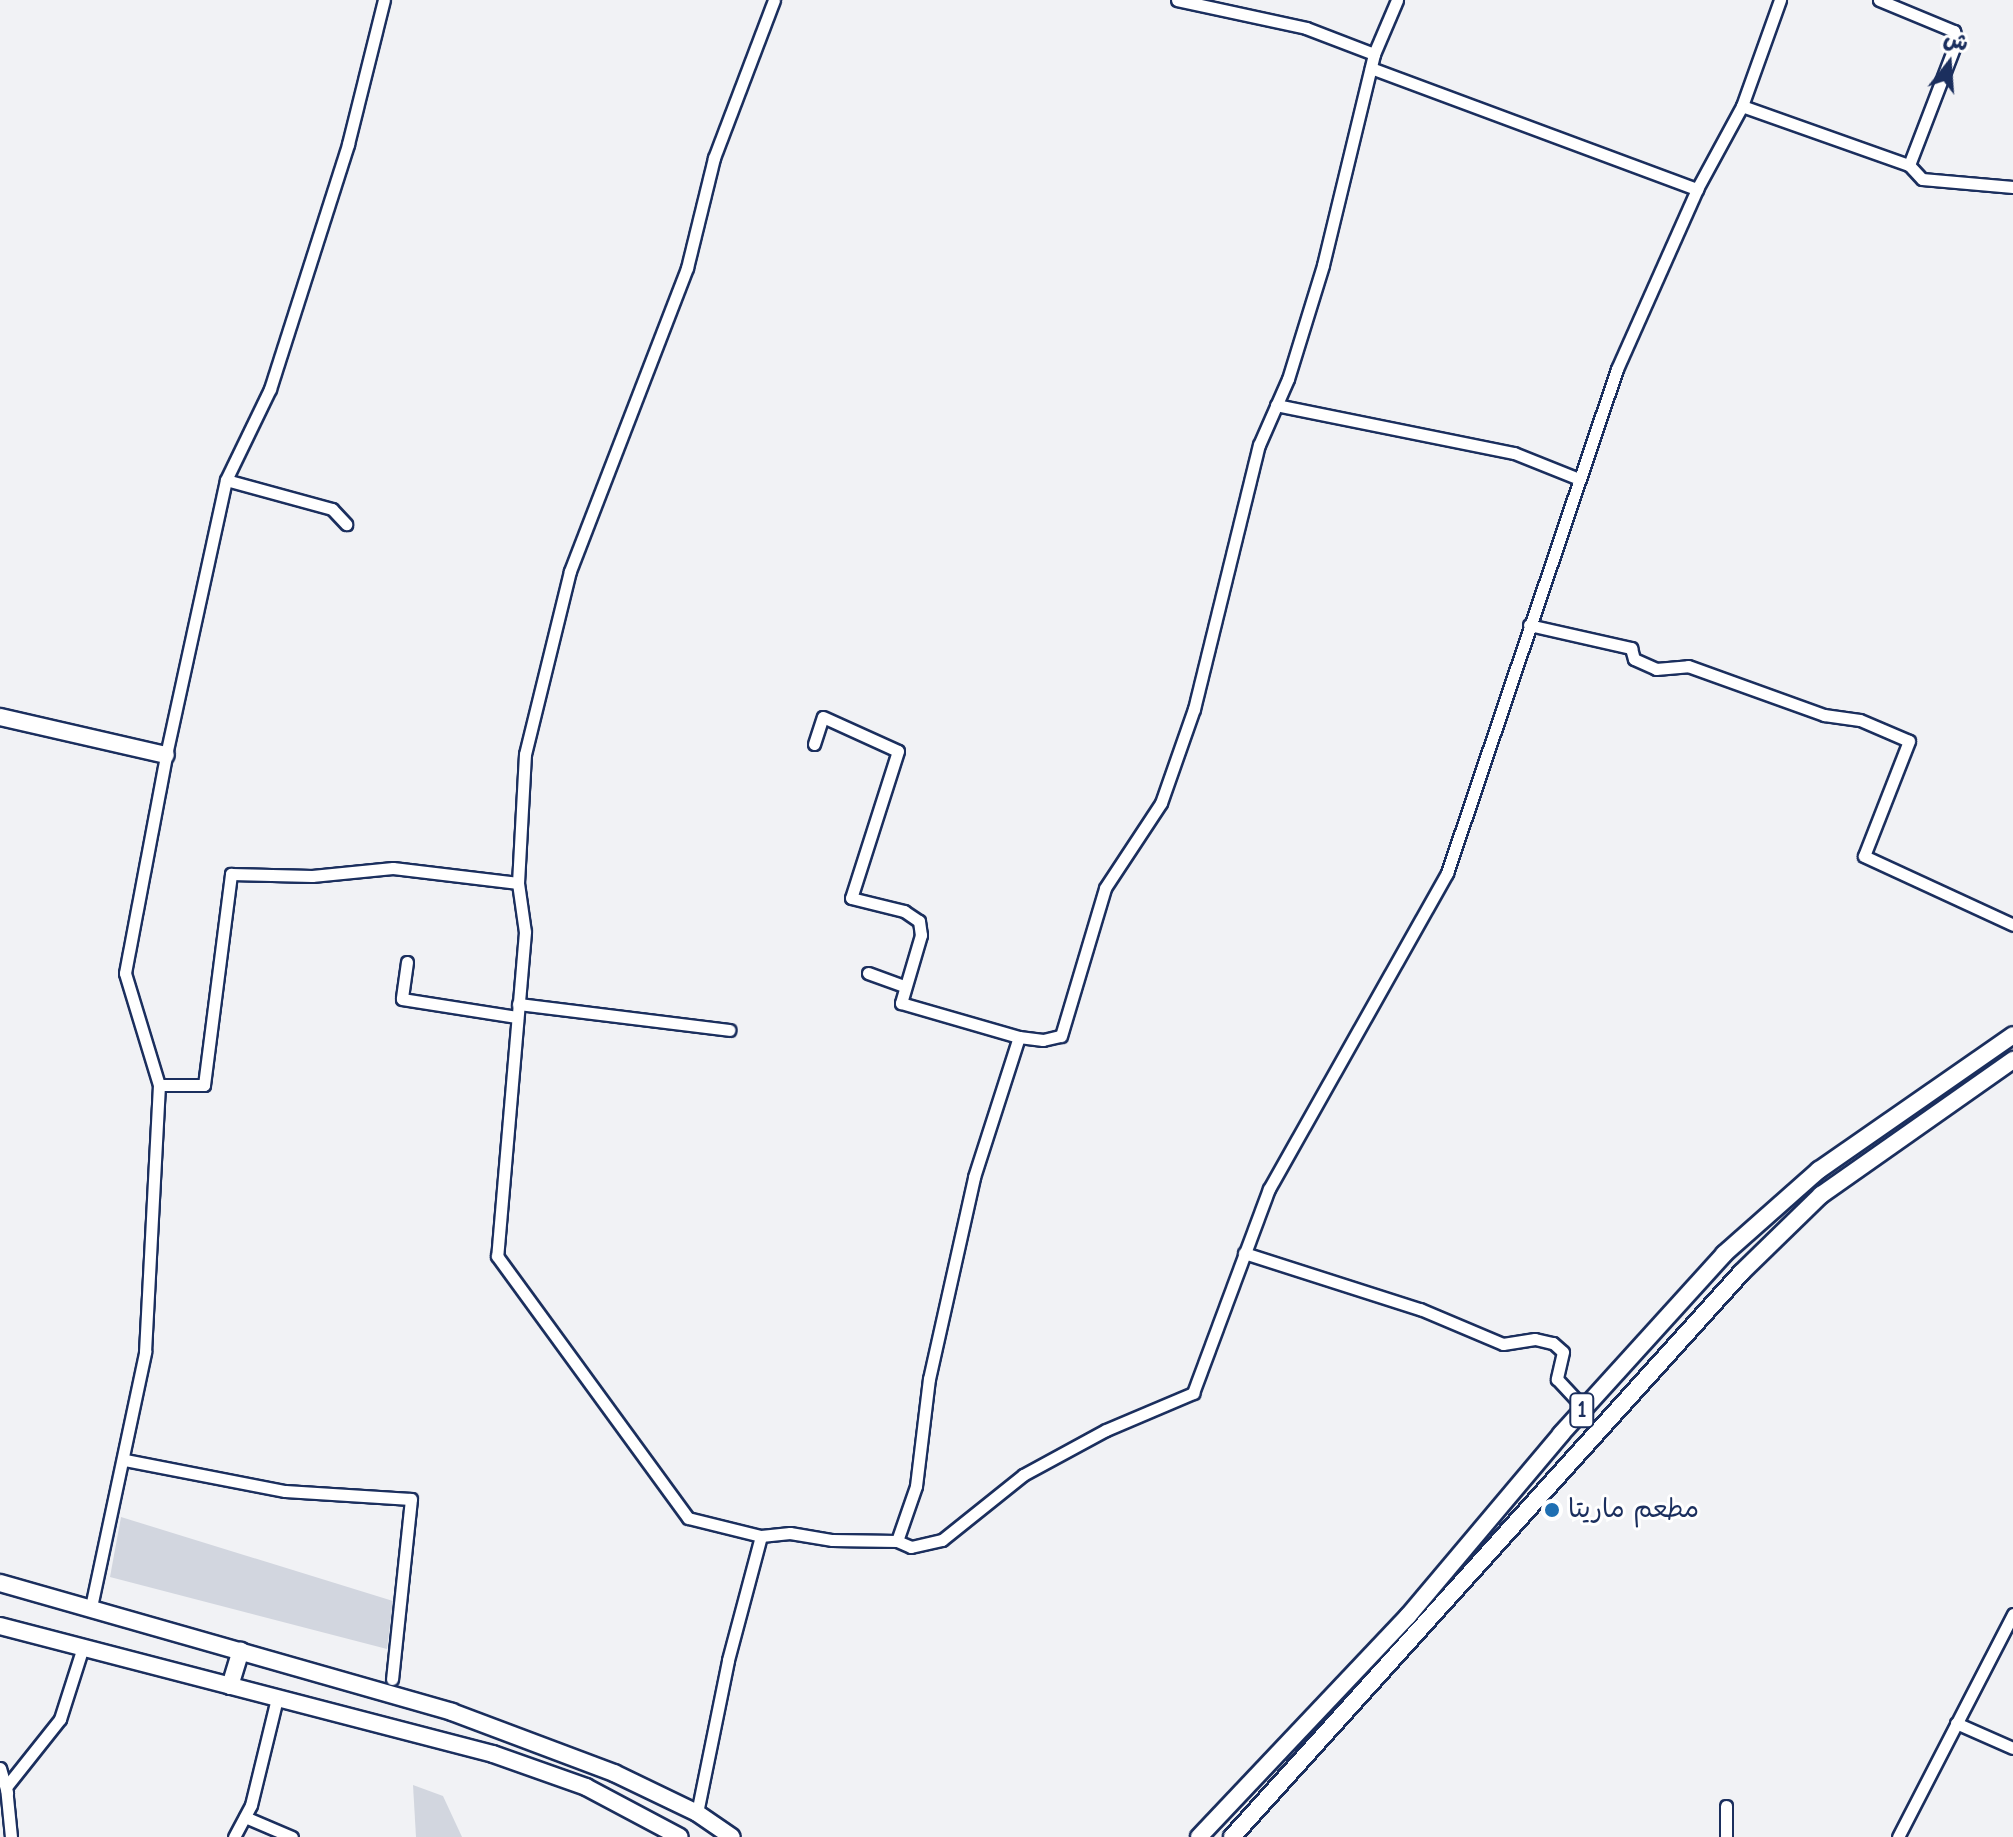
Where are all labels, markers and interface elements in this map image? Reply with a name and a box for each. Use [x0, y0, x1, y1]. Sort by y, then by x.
north arrow [1909, 24, 1989, 104]
text: ش [1941, 25, 1971, 57]
road number: 1 [1568, 1390, 1596, 1430]
place label: مطعم ماريتا [1568, 1494, 1699, 1526]
marker: مطعم ماريتا [1543, 1501, 1561, 1519]

